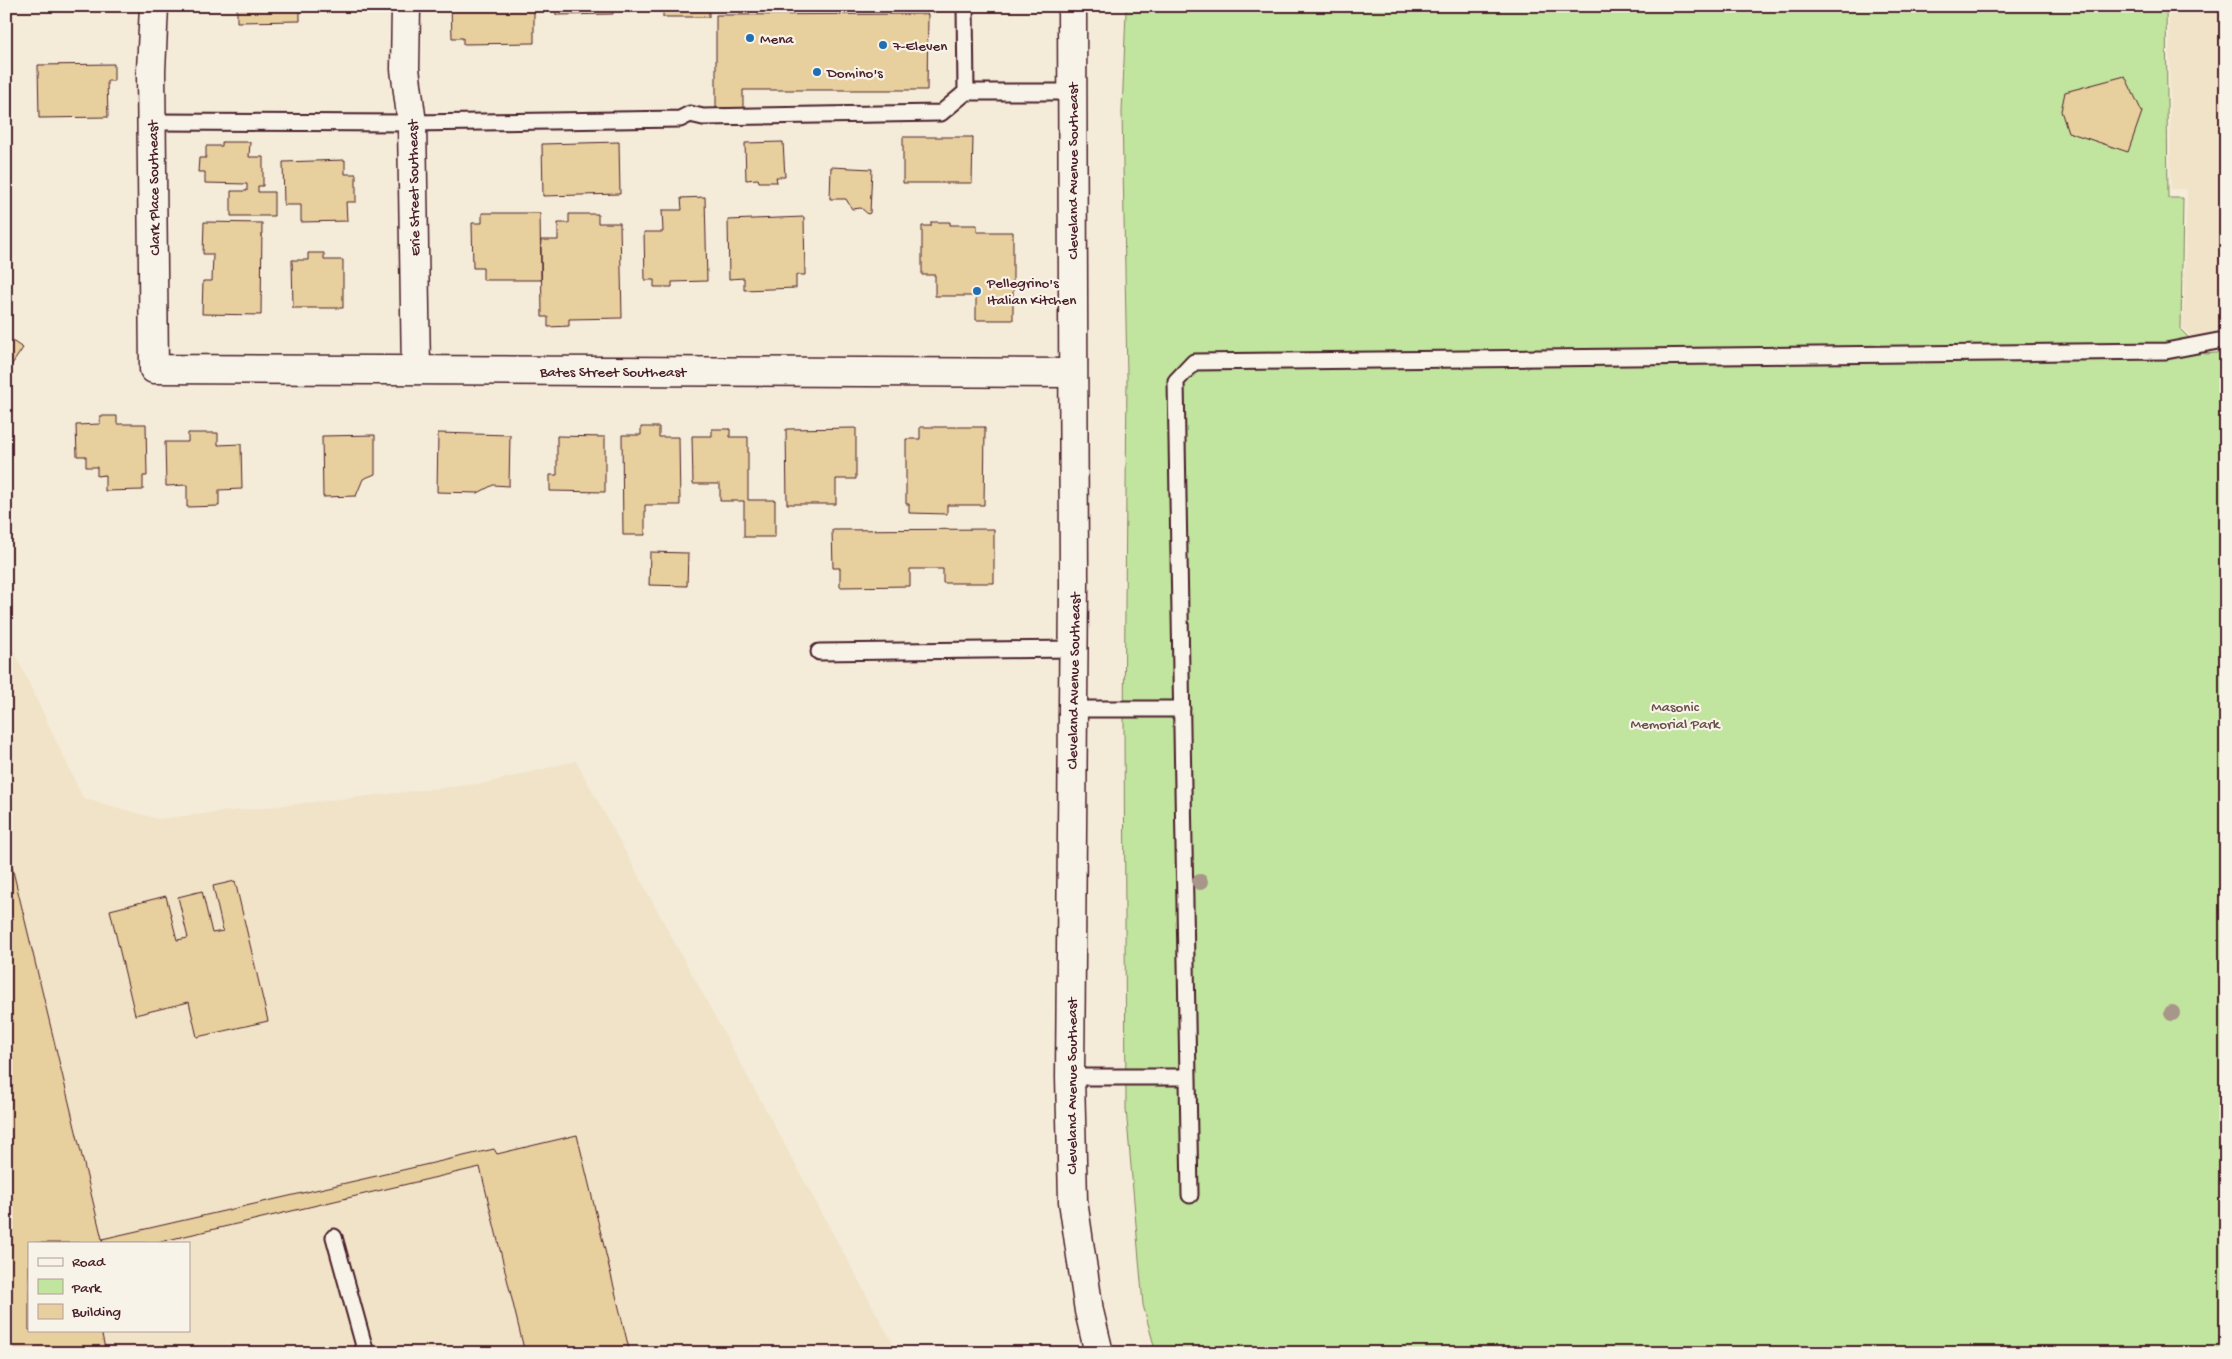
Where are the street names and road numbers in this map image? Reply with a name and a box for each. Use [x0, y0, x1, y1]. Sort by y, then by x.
street label: Cleveland Avenue Southeast [1065, 81, 1083, 259]
street label: Clark Place Southeast [145, 118, 165, 256]
street label: Erie Street Southeast [405, 118, 425, 256]
street label: Bates Street Southeast [539, 364, 688, 382]
street label: Cleveland Avenue Southeast [1064, 591, 1086, 770]
street label: Cleveland Avenue Southeast [1064, 996, 1082, 1174]

